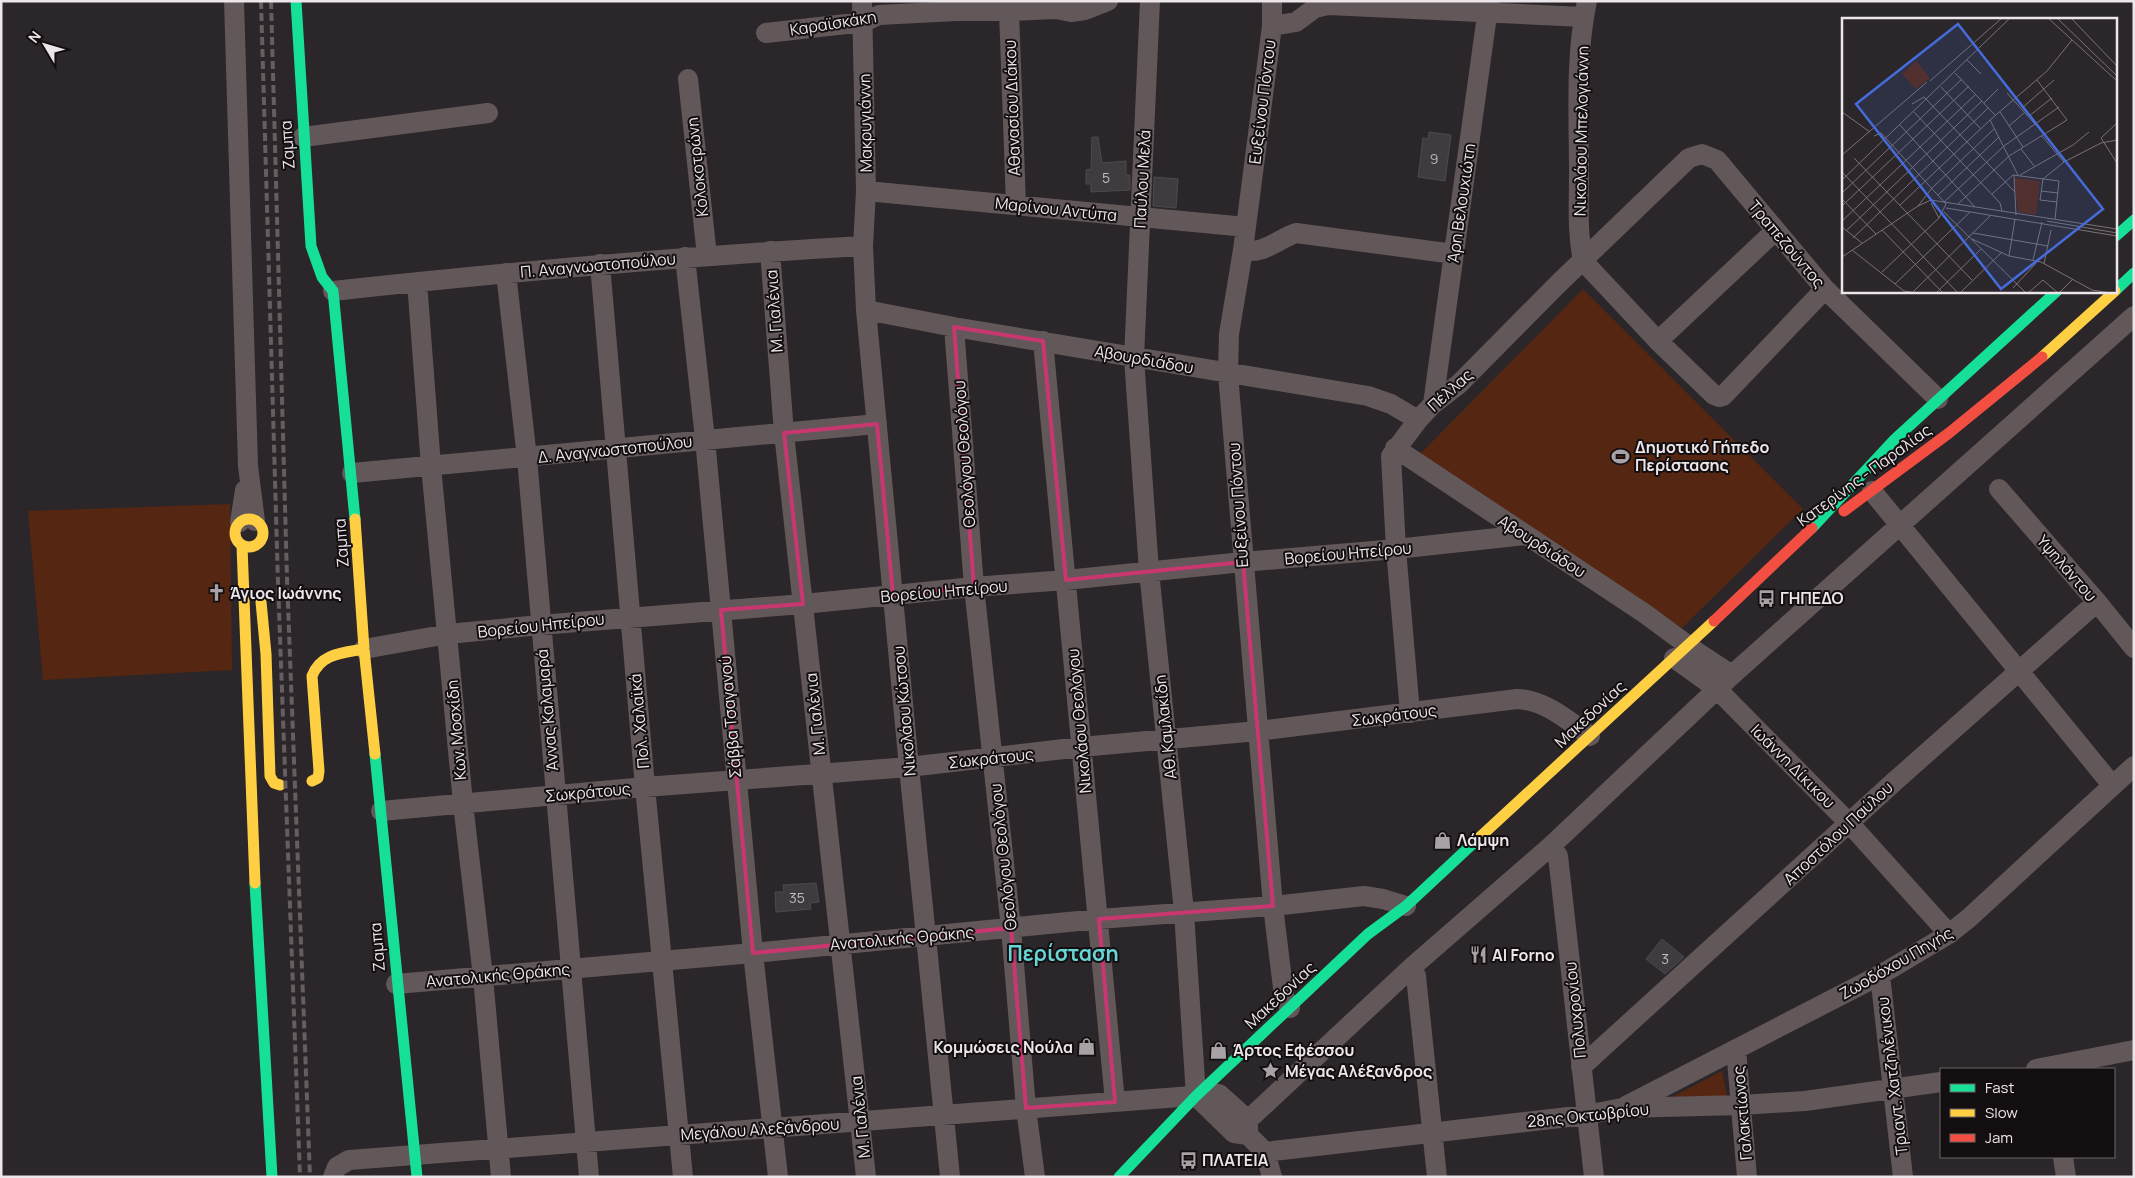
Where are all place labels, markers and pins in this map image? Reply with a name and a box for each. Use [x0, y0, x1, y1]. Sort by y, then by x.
place label: Δημοτικό Γήπεδο Περίστασης [1635, 436, 1769, 476]
sports icon: Δημοτικό Γήπεδο Περίστασης [1611, 446, 1631, 466]
place label: Άγιος Ιωάννης [230, 582, 342, 604]
church icon: Άγιος Ιωάννης [206, 583, 226, 603]
place label: ΓΗΠΕΔΟ [1780, 587, 1844, 609]
bus stop icon: ΓΗΠΕΔΟ [1756, 588, 1776, 608]
place label: Λάμψη [1457, 829, 1509, 851]
shop icon: Λάμψη [1433, 830, 1453, 850]
place label: Al Forno [1492, 944, 1555, 966]
restaurant icon: Al Forno [1468, 945, 1488, 965]
place label: Κομμώσεις Νούλα [933, 1036, 1073, 1058]
shop icon: Κομμώσεις Νούλα [1077, 1037, 1097, 1057]
place label: Άρτος Εφέσσου [1233, 1039, 1354, 1061]
shop icon: Άρτος Εφέσσου [1209, 1040, 1229, 1060]
place label: Μέγας Αλέξανδρος [1285, 1060, 1432, 1082]
place icon: Μέγας Αλέξανδρος [1261, 1061, 1281, 1081]
place label: ΠΛΑΤΕΙΑ [1202, 1149, 1269, 1171]
bus stop icon: ΠΛΑΤΕΙΑ [1178, 1150, 1198, 1170]

